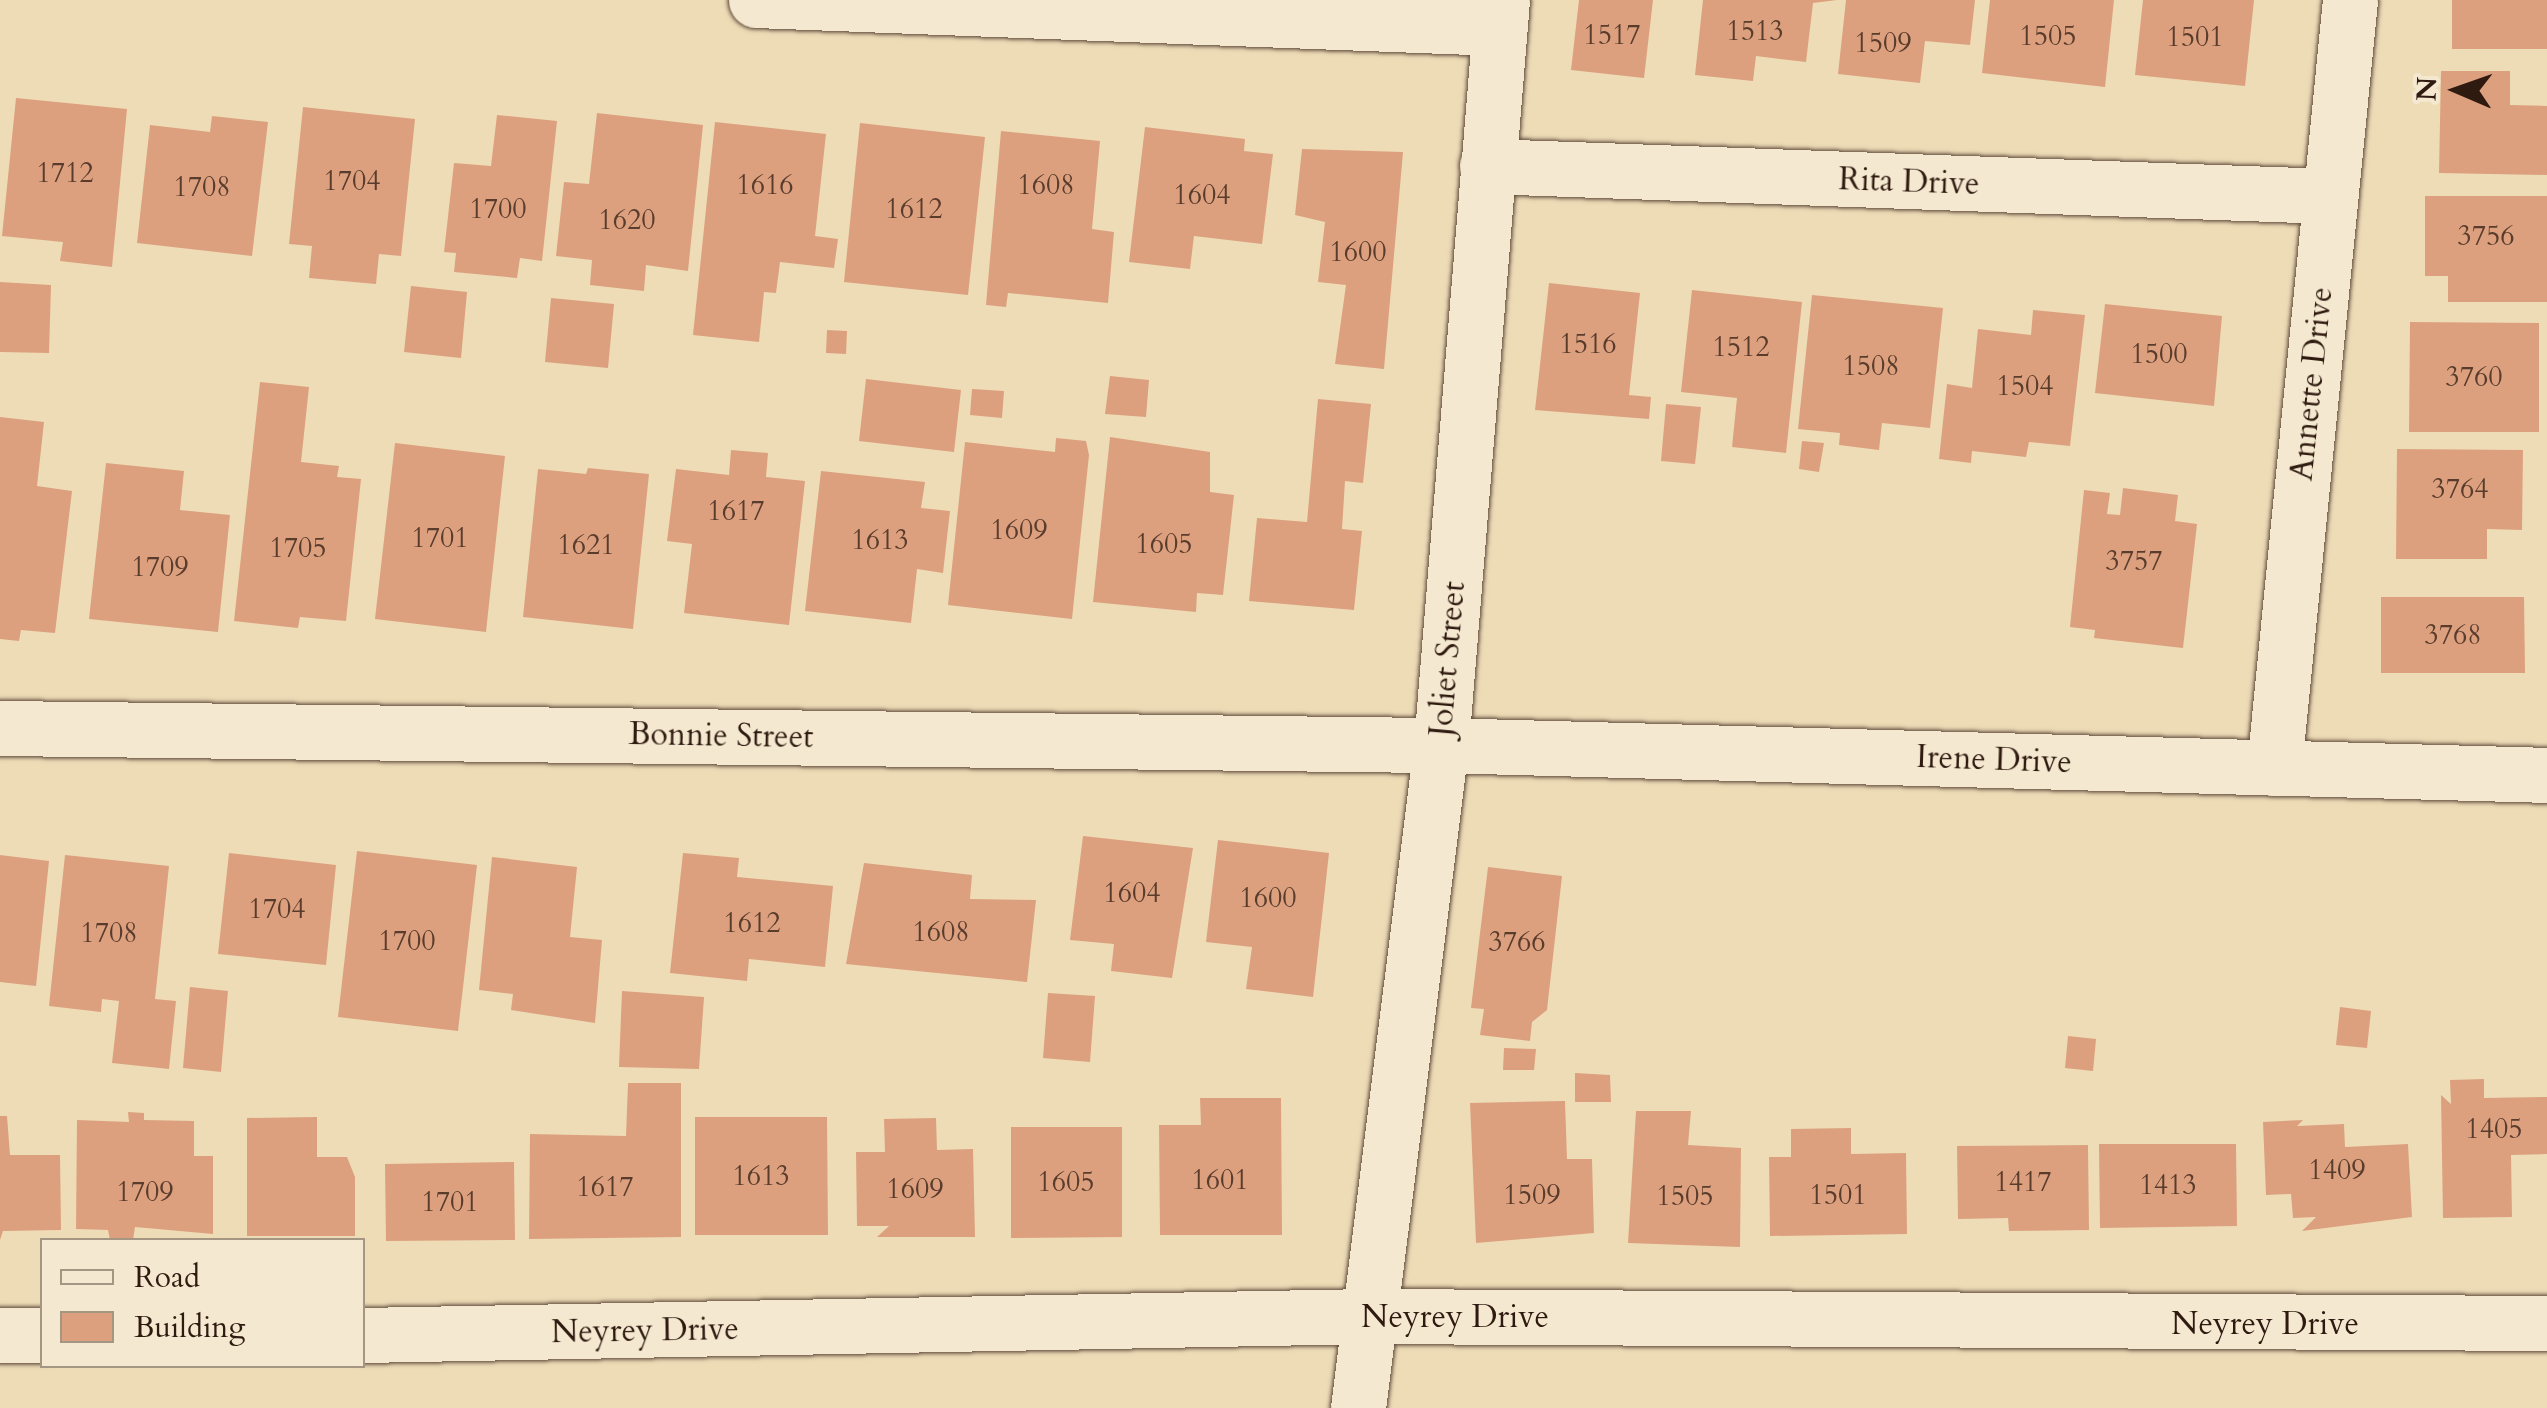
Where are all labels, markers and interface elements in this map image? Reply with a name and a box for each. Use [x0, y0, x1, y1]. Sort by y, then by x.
house number: 1513 [1726, 14, 1784, 48]
house number: 1517 [1583, 18, 1641, 52]
house number: 1505 [2019, 19, 2077, 53]
house number: 1501 [2166, 20, 2224, 54]
house number: 1509 [1854, 26, 1912, 60]
north arrow [2407, 40, 2507, 140]
text: N [2408, 76, 2446, 102]
house number: 1712 [36, 156, 94, 190]
street label: Rita Drive [1838, 160, 1980, 204]
house number: 1704 [323, 164, 381, 198]
house number: 1616 [736, 168, 794, 202]
house number: 1608 [1017, 168, 1075, 202]
house number: 1708 [173, 170, 231, 204]
house number: 1604 [1173, 178, 1231, 212]
house number: 1700 [469, 192, 527, 226]
house number: 1612 [885, 192, 943, 226]
house number: 1620 [598, 203, 656, 237]
house number: 3756 [2457, 219, 2515, 253]
house number: 1600 [1329, 235, 1387, 269]
street label: Annette Drive [2283, 285, 2341, 483]
house number: 1516 [1559, 327, 1617, 361]
house number: 1512 [1712, 330, 1770, 364]
house number: 1500 [2130, 337, 2188, 371]
house number: 1508 [1842, 349, 1900, 383]
house number: 3760 [2445, 360, 2503, 394]
house number: 1504 [1996, 369, 2054, 403]
house number: 3764 [2431, 472, 2489, 506]
house number: 1617 [707, 494, 765, 528]
house number: 1609 [990, 513, 1048, 547]
house number: 1701 [411, 521, 469, 555]
house number: 1613 [851, 523, 909, 557]
house number: 1605 [1135, 527, 1193, 561]
house number: 1621 [557, 528, 615, 562]
house number: 1705 [269, 531, 327, 565]
house number: 3757 [2105, 544, 2163, 578]
house number: 1709 [131, 550, 189, 584]
street label: Joliet Street [1422, 580, 1474, 738]
house number: 3768 [2424, 618, 2482, 652]
street label: Bonnie Street [628, 715, 814, 757]
street label: Irene Drive [1915, 738, 2073, 782]
house number: 1604 [1103, 876, 1161, 910]
house number: 1600 [1239, 881, 1297, 915]
house number: 1704 [248, 892, 306, 926]
house number: 1612 [723, 906, 781, 940]
house number: 1608 [912, 915, 970, 949]
house number: 1708 [80, 916, 138, 950]
house number: 1700 [378, 924, 436, 958]
house number: 3766 [1488, 925, 1546, 959]
house number: 1405 [2465, 1112, 2523, 1146]
house number: 1409 [2308, 1153, 2366, 1187]
house number: 1613 [732, 1159, 790, 1193]
house number: 1601 [1191, 1163, 1249, 1197]
house number: 1605 [1037, 1165, 1095, 1199]
house number: 1417 [1994, 1165, 2052, 1199]
house number: 1413 [2139, 1168, 2197, 1202]
house number: 1617 [576, 1170, 634, 1204]
house number: 1609 [886, 1172, 944, 1206]
house number: 1709 [116, 1175, 174, 1209]
house number: 1509 [1503, 1178, 1561, 1212]
house number: 1501 [1809, 1178, 1867, 1212]
house number: 1505 [1656, 1179, 1714, 1213]
house number: 1701 [421, 1185, 479, 1219]
legend [40, 1238, 365, 1368]
text: Road [134, 1257, 200, 1298]
street label: Neyrey Drive [1361, 1298, 1549, 1336]
street label: Neyrey Drive [2171, 1305, 2359, 1343]
text: Building [134, 1307, 245, 1348]
street label: Neyrey Drive [551, 1310, 739, 1352]

